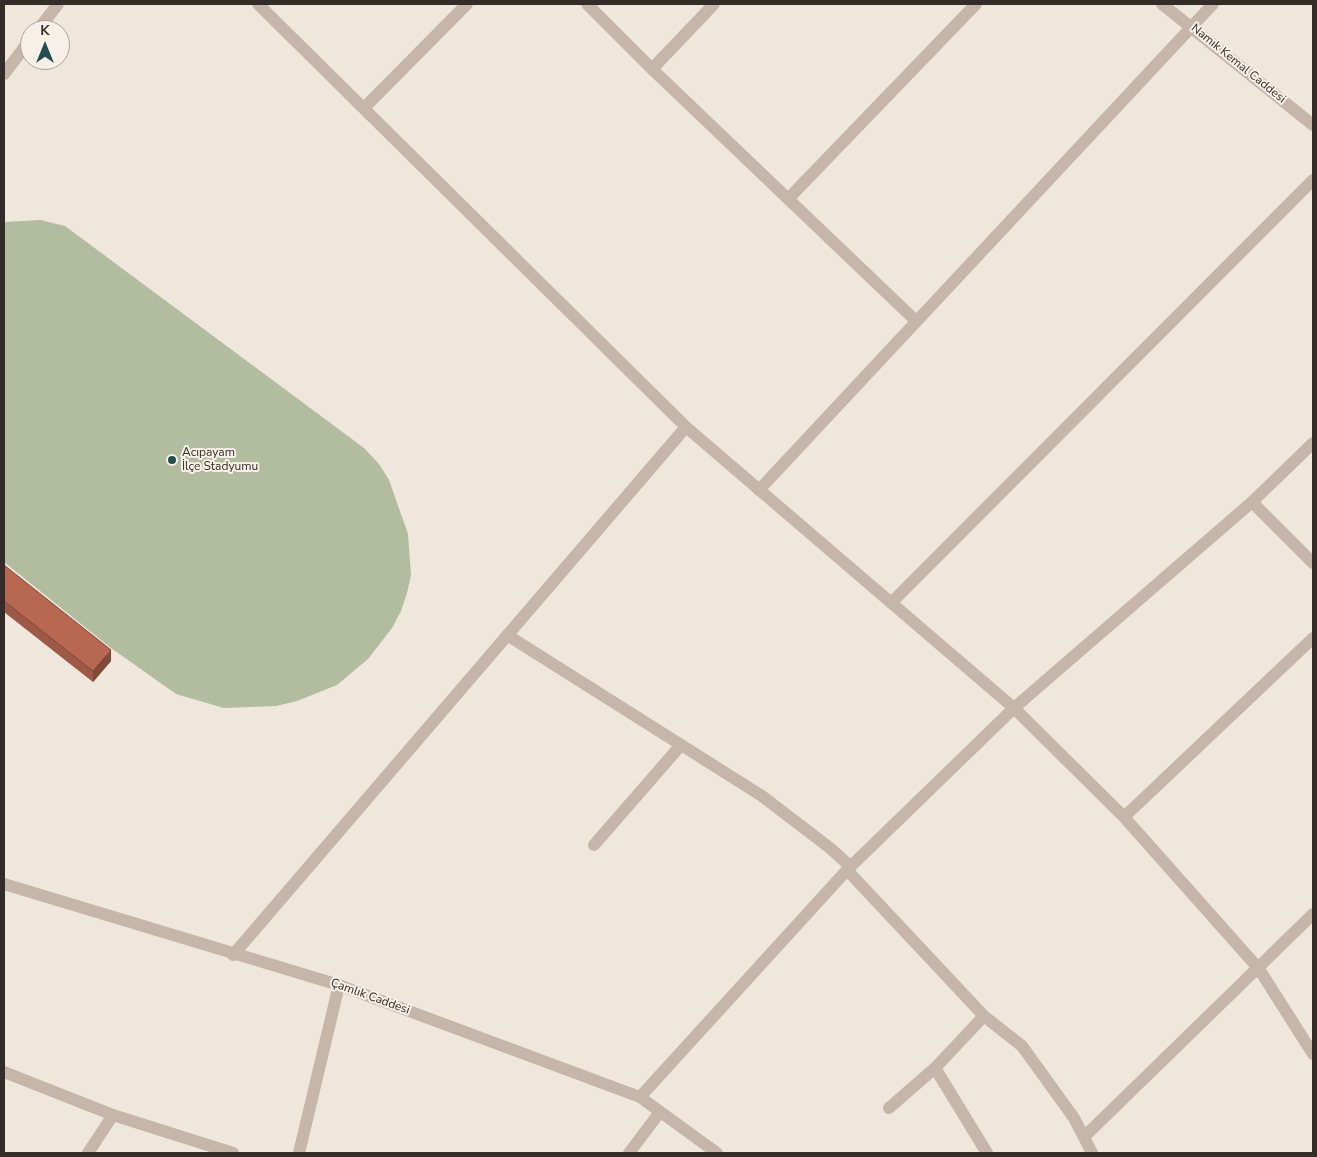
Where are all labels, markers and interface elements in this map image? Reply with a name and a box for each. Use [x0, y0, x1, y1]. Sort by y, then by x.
north arrow [20, 20, 70, 70]
text: K [40, 21, 50, 40]
street label: Namık Kemal Caddesi [1188, 21, 1288, 107]
place label: Acıpayam İlçe Stadyumu [182, 446, 258, 474]
marker: Acıpayam İlçe Stadyumu [166, 454, 178, 466]
street label: Çamlık Caddesi [328, 976, 412, 1018]

